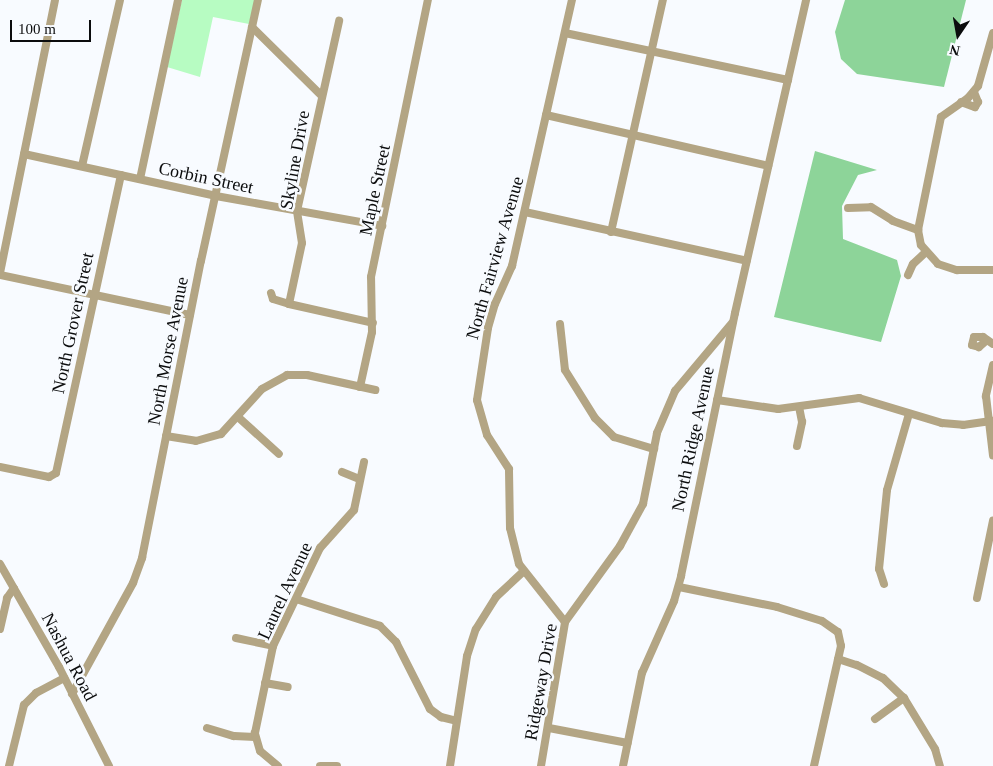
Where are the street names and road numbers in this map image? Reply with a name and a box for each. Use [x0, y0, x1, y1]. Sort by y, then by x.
street label: Skyline Drive [276, 109, 314, 211]
street label: Maple Street [355, 143, 395, 237]
street label: Corbin Street [157, 157, 255, 199]
street label: North Fairview Avenue [461, 173, 529, 343]
street label: North Grover Street [47, 250, 99, 396]
street label: North Morse Avenue [143, 275, 193, 427]
street label: North Ridge Avenue [667, 364, 719, 514]
street label: Laurel Avenue [253, 538, 317, 644]
street label: Nashua Road [37, 609, 101, 705]
street label: Ridgeway Drive [520, 622, 562, 742]

